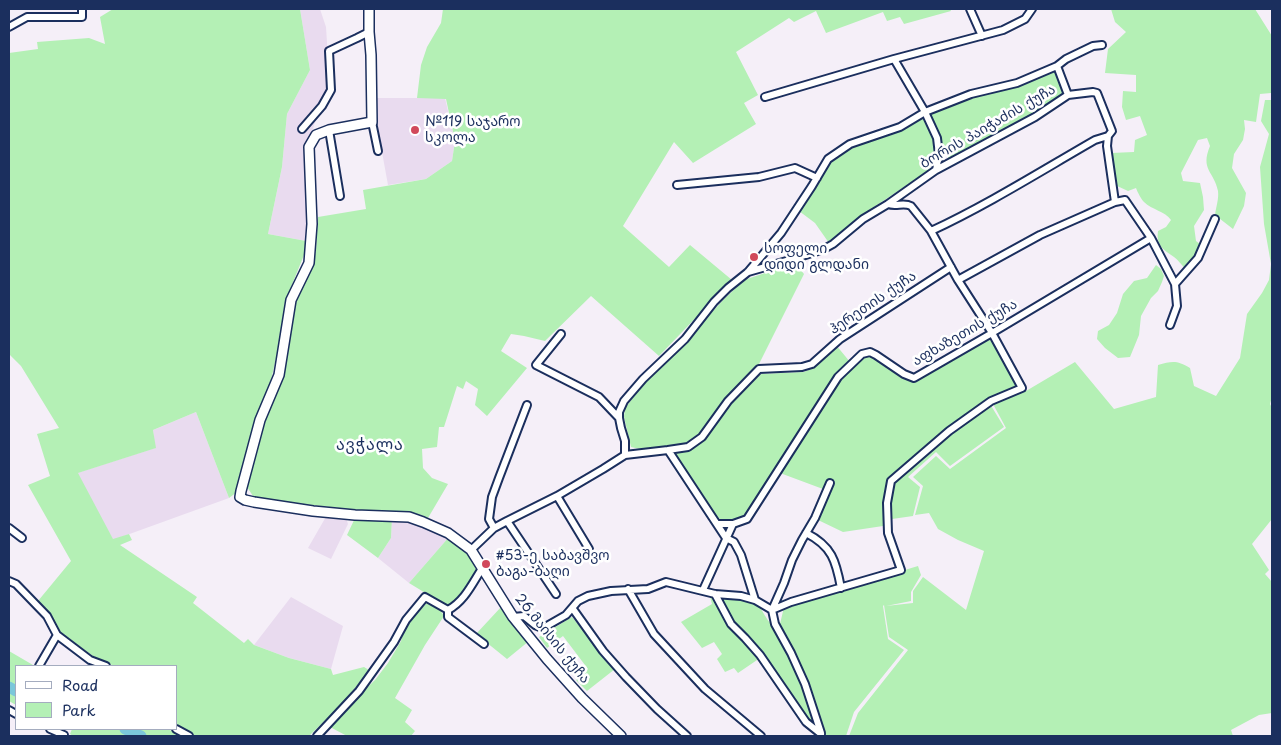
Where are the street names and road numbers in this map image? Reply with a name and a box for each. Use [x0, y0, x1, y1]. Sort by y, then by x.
street label: ბორის პაიჭაძის ქუჩა [917, 81, 1059, 173]
street label: ჰერეთის ქუჩა [826, 268, 920, 338]
street label: აფხაზეთის ქუჩა [910, 296, 1020, 370]
street label: 26 მაისის ქუჩა [511, 591, 593, 687]

